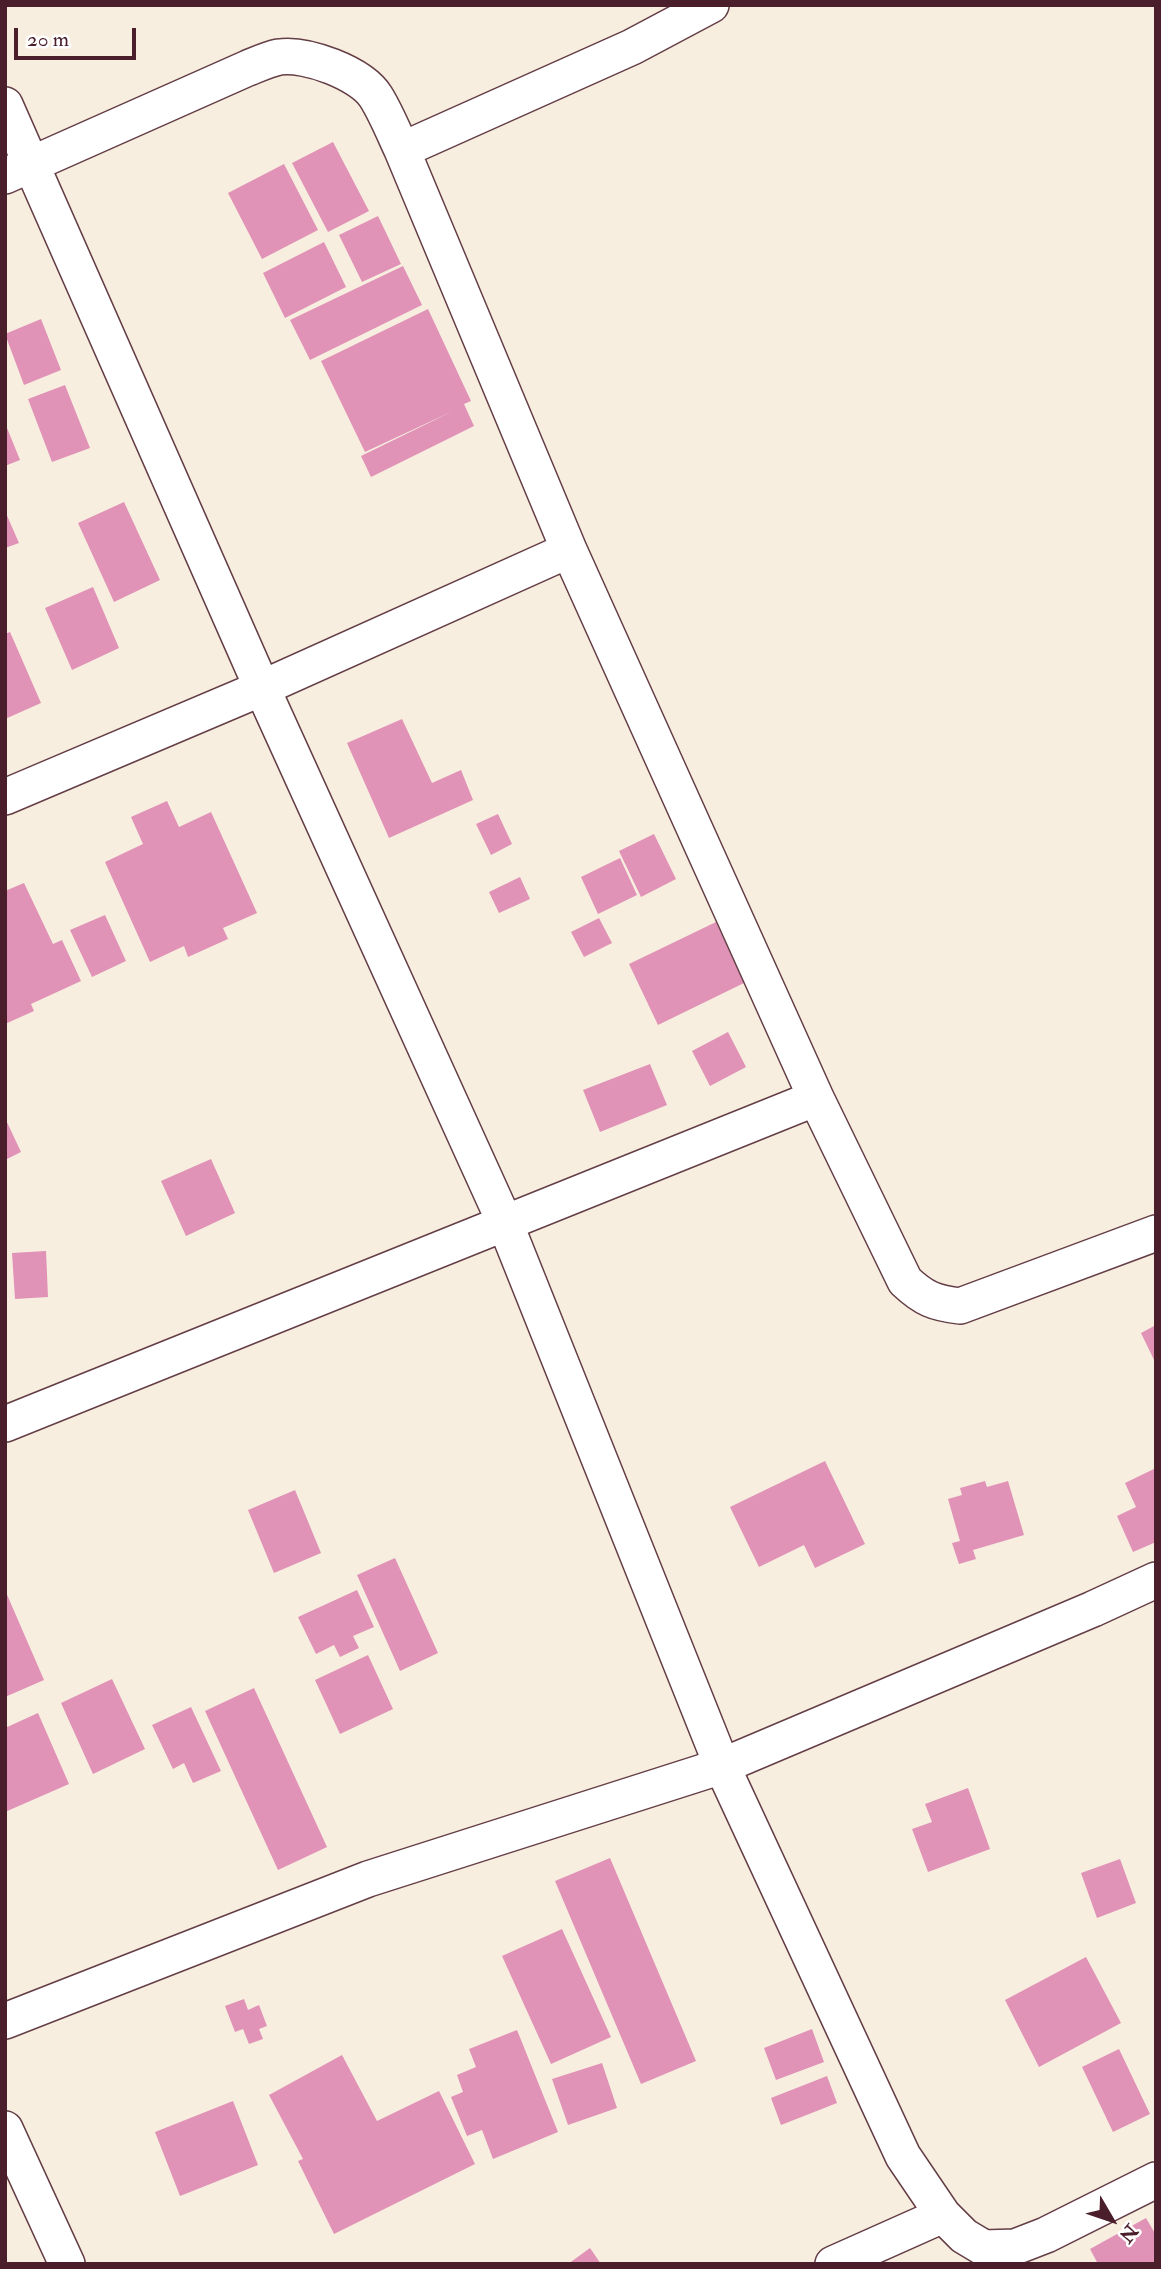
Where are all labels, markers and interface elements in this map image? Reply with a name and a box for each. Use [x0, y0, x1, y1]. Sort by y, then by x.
scale bar [18, 14, 140, 58]
text: 20 m [27, 26, 69, 53]
north arrow [1077, 2185, 1147, 2255]
text: N [1114, 2219, 1143, 2247]

